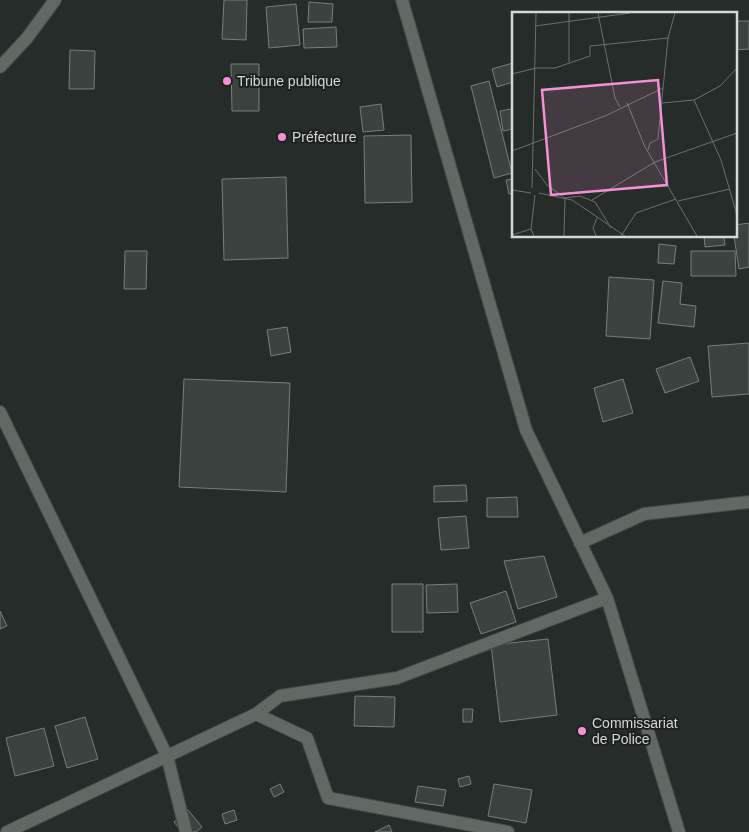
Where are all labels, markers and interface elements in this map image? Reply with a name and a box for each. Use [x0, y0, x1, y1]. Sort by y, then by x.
inset map [512, 12, 736, 238]
place label: Tribune publique [237, 73, 341, 89]
marker: Tribune publique [221, 75, 233, 87]
place label: Préfecture [292, 129, 357, 145]
marker: Préfecture [276, 131, 288, 143]
place label: Commissariat de Police [592, 715, 678, 747]
marker: Commissariat de Police [576, 725, 588, 737]

